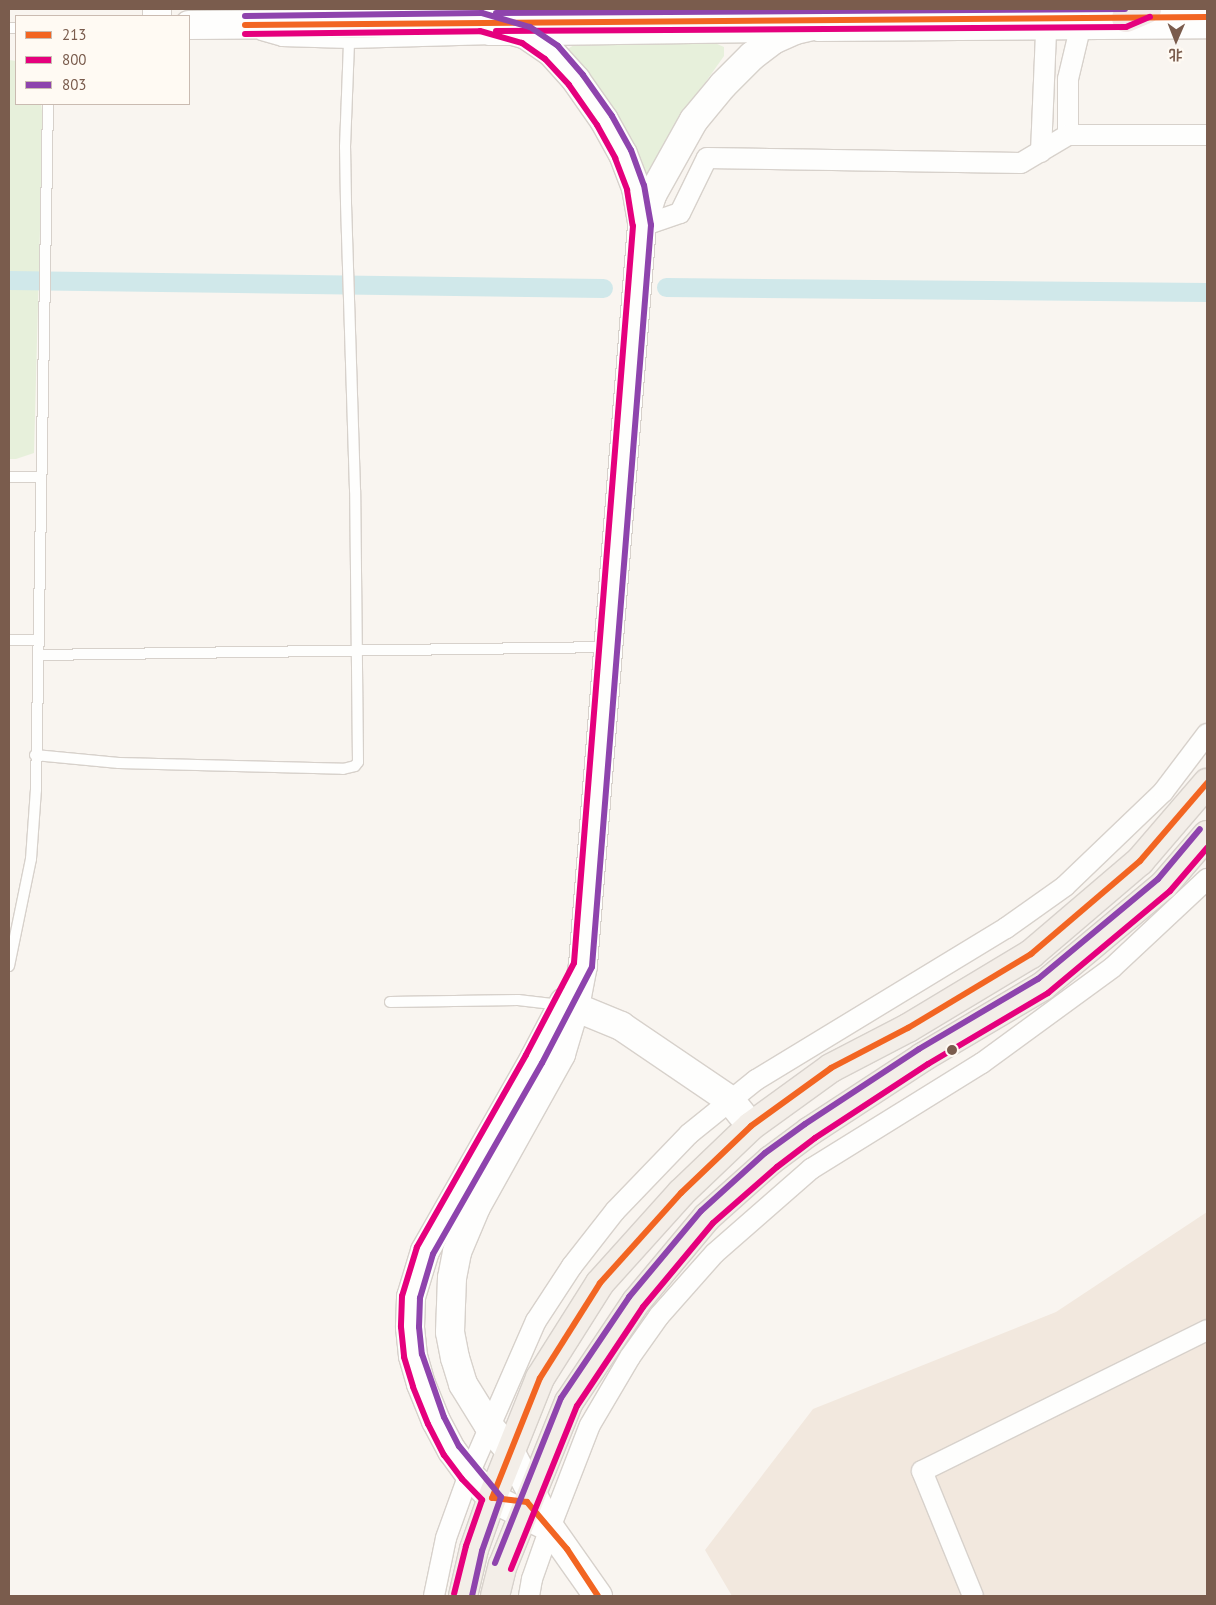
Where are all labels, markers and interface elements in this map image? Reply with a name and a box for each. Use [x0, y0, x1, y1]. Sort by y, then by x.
legend [15, 15, 190, 105]
north arrow [1151, 15, 1201, 65]
text: 213 [62, 25, 87, 44]
text: 北 [1169, 46, 1183, 64]
text: 800 [62, 50, 87, 69]
text: 803 [62, 75, 87, 94]
unlabelled marker [947, 1045, 957, 1055]

